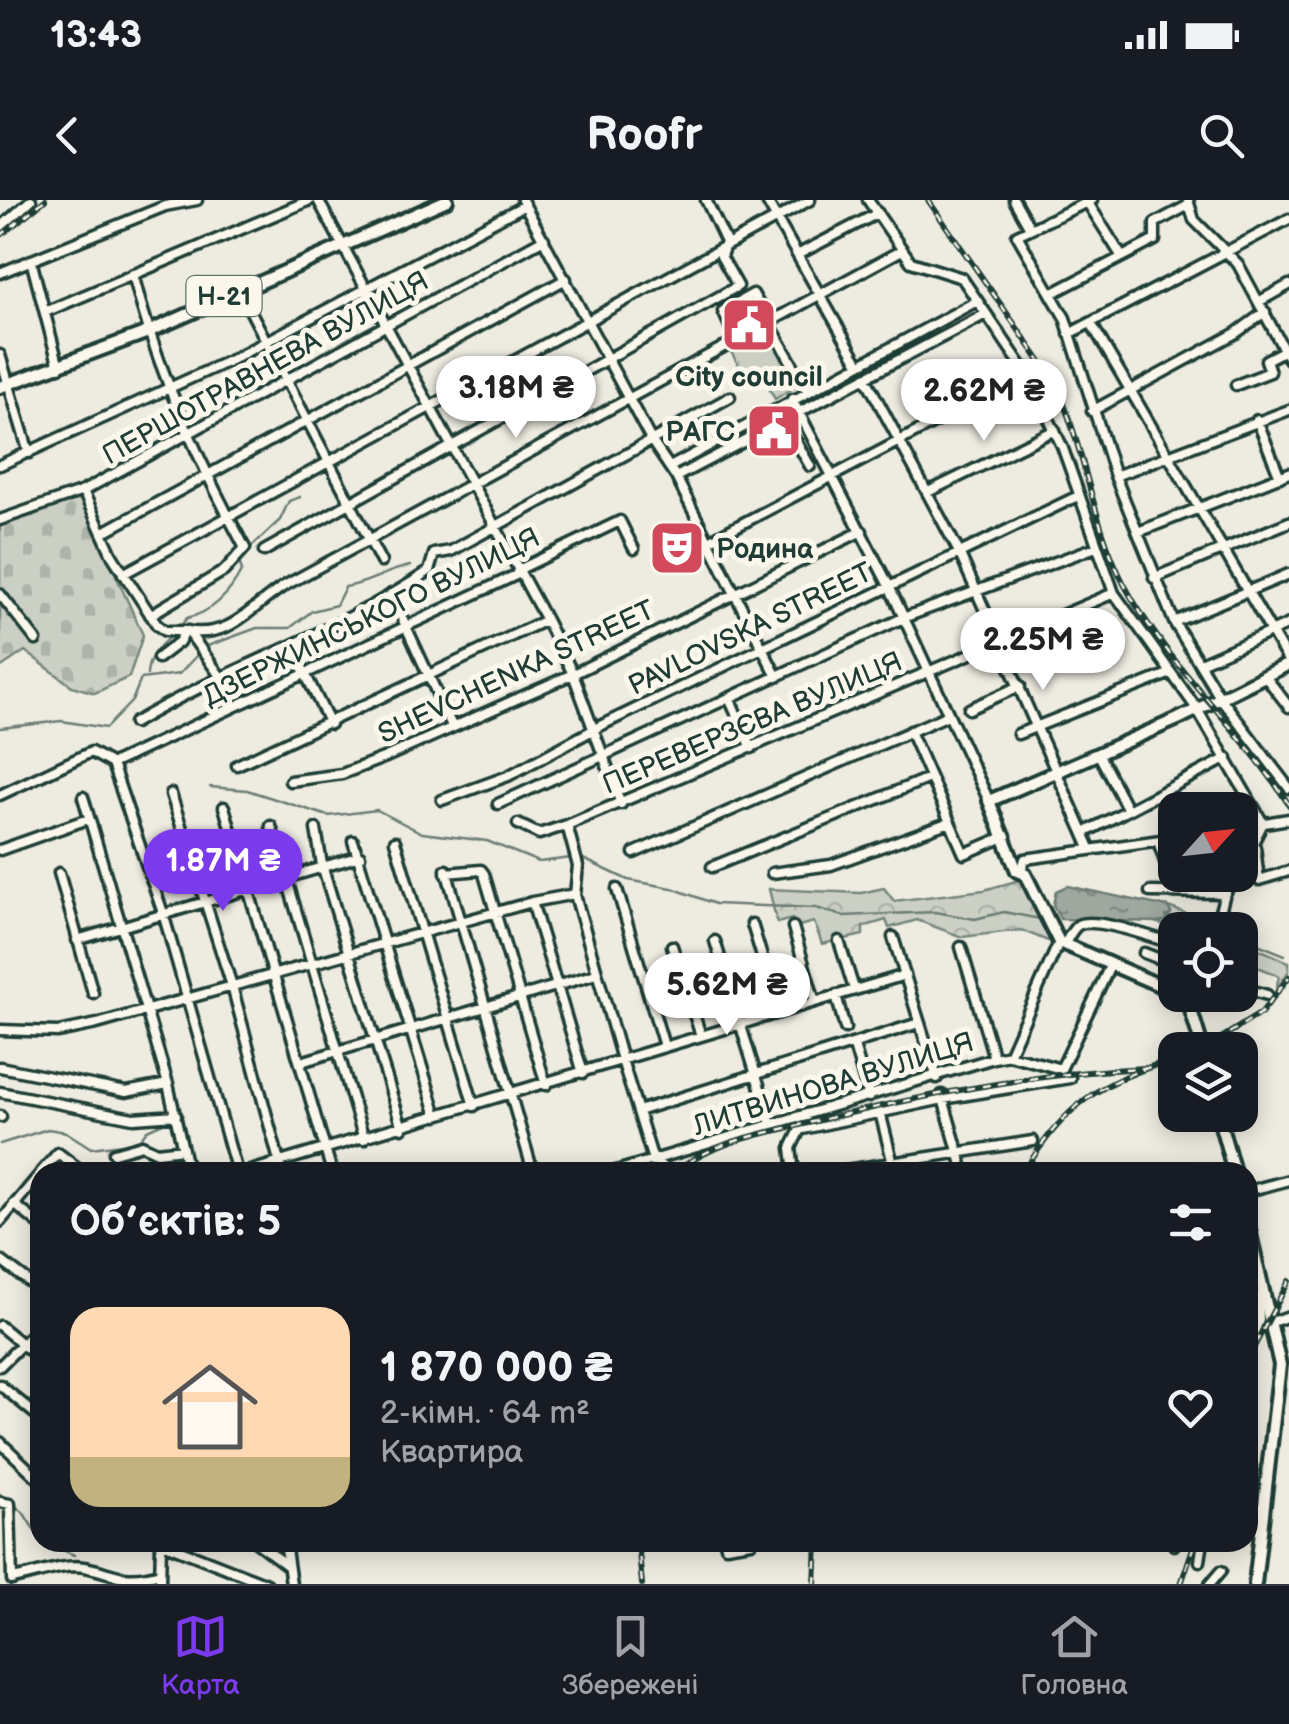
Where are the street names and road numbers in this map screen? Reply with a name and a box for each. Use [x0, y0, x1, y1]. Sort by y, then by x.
street label: ПЕРШОТРАВНЕВА ВУЛИЦЯ [97, 265, 435, 472]
road number: Н-21 [186, 276, 262, 316]
street label: ДЗЕРЖИНСЬКОГО ВУЛИЦЯ [198, 521, 545, 713]
street label: PAVLOVSKA STREET [623, 556, 878, 703]
street label: SHEVCHENKA STREET [373, 594, 660, 751]
street label: ПЕРЕВЕРЗЄВА ВУЛИЦЯ [598, 645, 907, 802]
street label: ЛИТВИНОВА ВУЛИЦЯ [688, 1026, 978, 1143]

